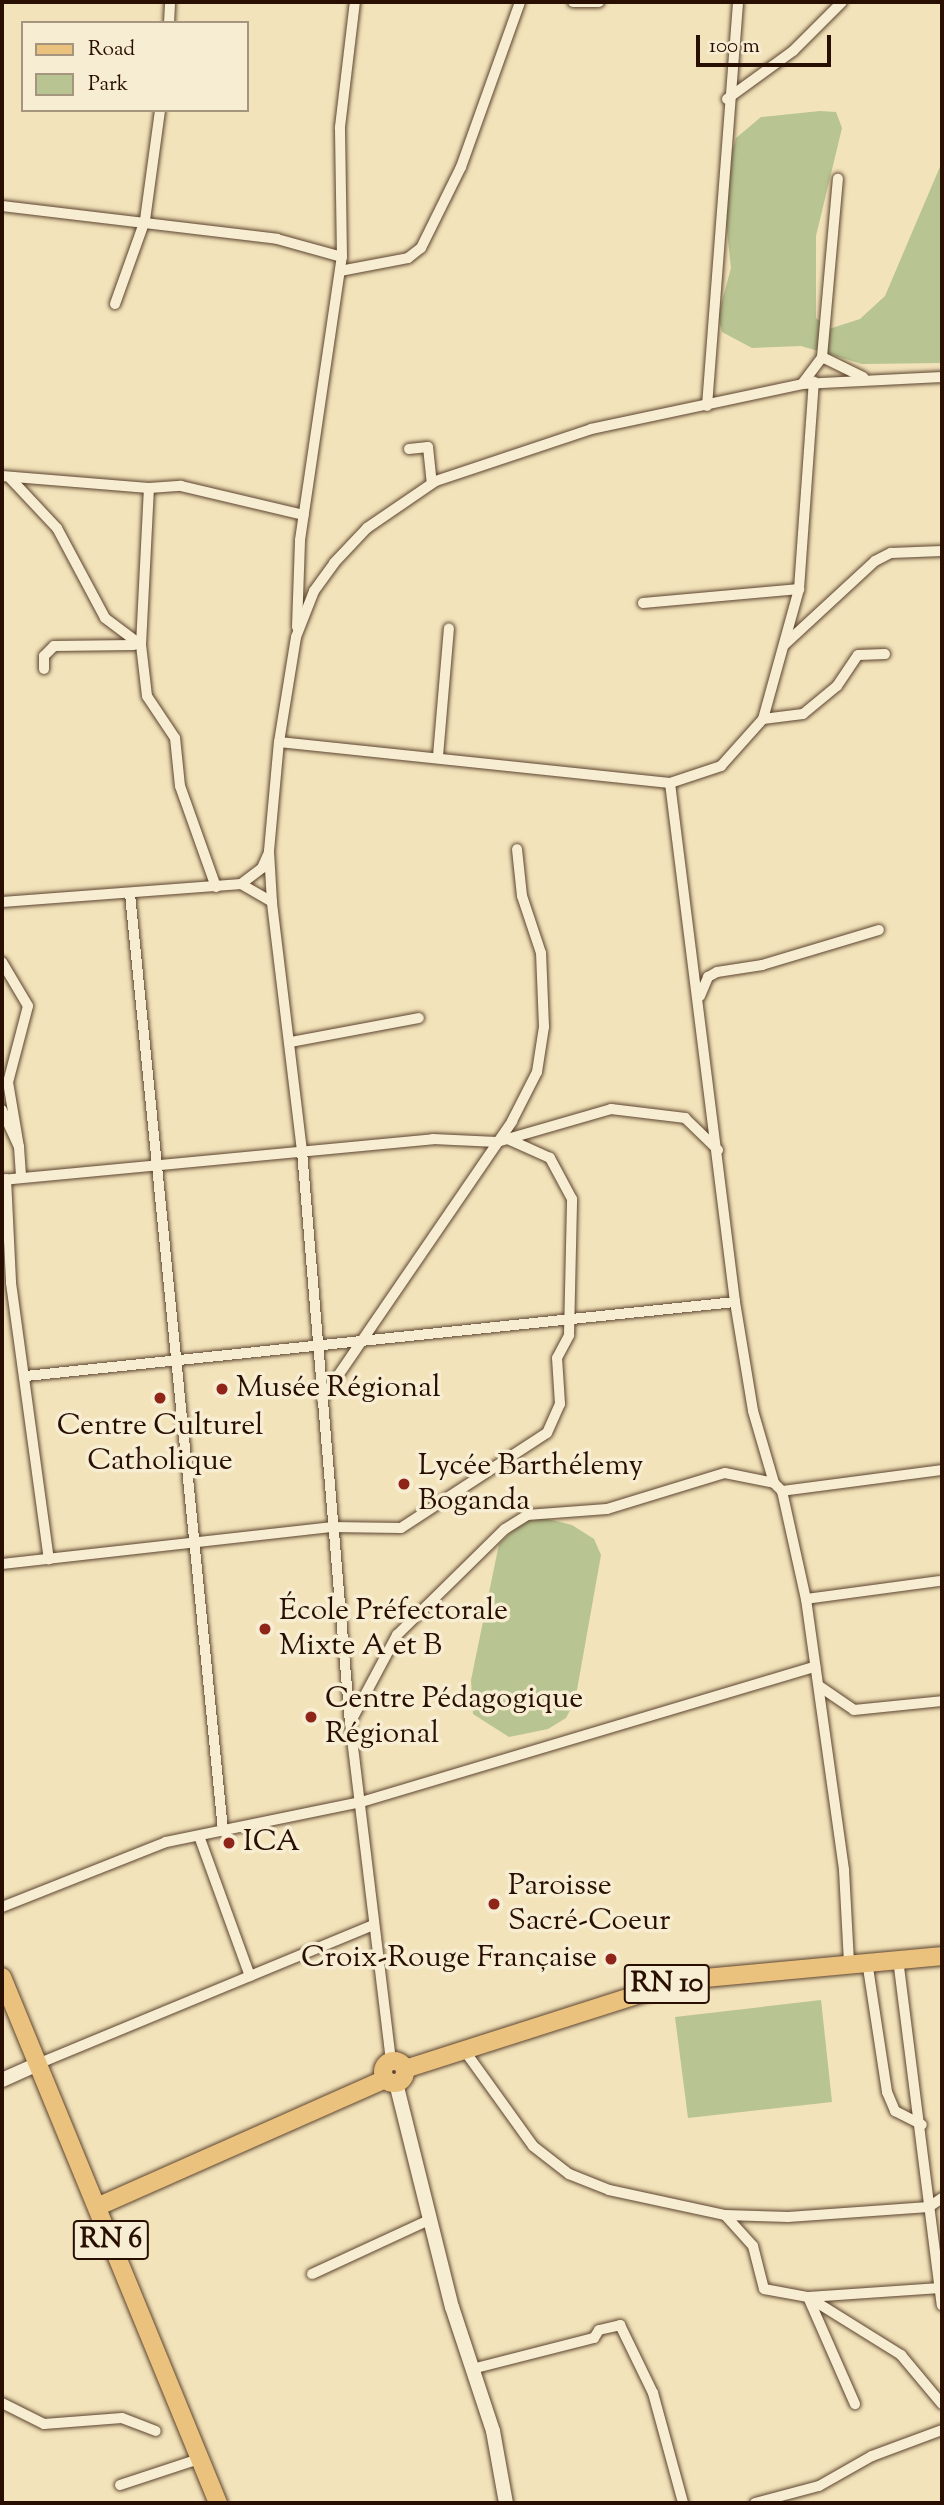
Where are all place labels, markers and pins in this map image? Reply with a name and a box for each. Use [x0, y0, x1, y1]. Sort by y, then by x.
place label: Musée Régional [236, 1371, 441, 1407]
marker: Musée Régional [214, 1381, 230, 1397]
marker: Centre Culturel Catholique [152, 1390, 168, 1406]
place label: Centre Culturel Catholique [57, 1409, 263, 1480]
place label: Lycée Barthélemy Boganda [418, 1449, 643, 1520]
marker: Lycée Barthélemy Boganda [396, 1476, 412, 1492]
place label: École Préfectorale Mixte A et B [279, 1594, 508, 1664]
marker: École Préfectorale Mixte A et B [257, 1621, 273, 1637]
place label: Centre Pédagogique Régional [325, 1682, 583, 1752]
marker: Centre Pédagogique Régional [303, 1709, 319, 1725]
place label: ICA [243, 1825, 300, 1861]
marker: ICA [221, 1835, 237, 1851]
place label: Paroisse Sacré-Coeur [508, 1869, 671, 1940]
marker: Paroisse Sacré-Coeur [486, 1896, 502, 1912]
place label: Croix-Rouge Française [301, 1941, 597, 1977]
marker: Croix-Rouge Française [603, 1951, 619, 1967]

